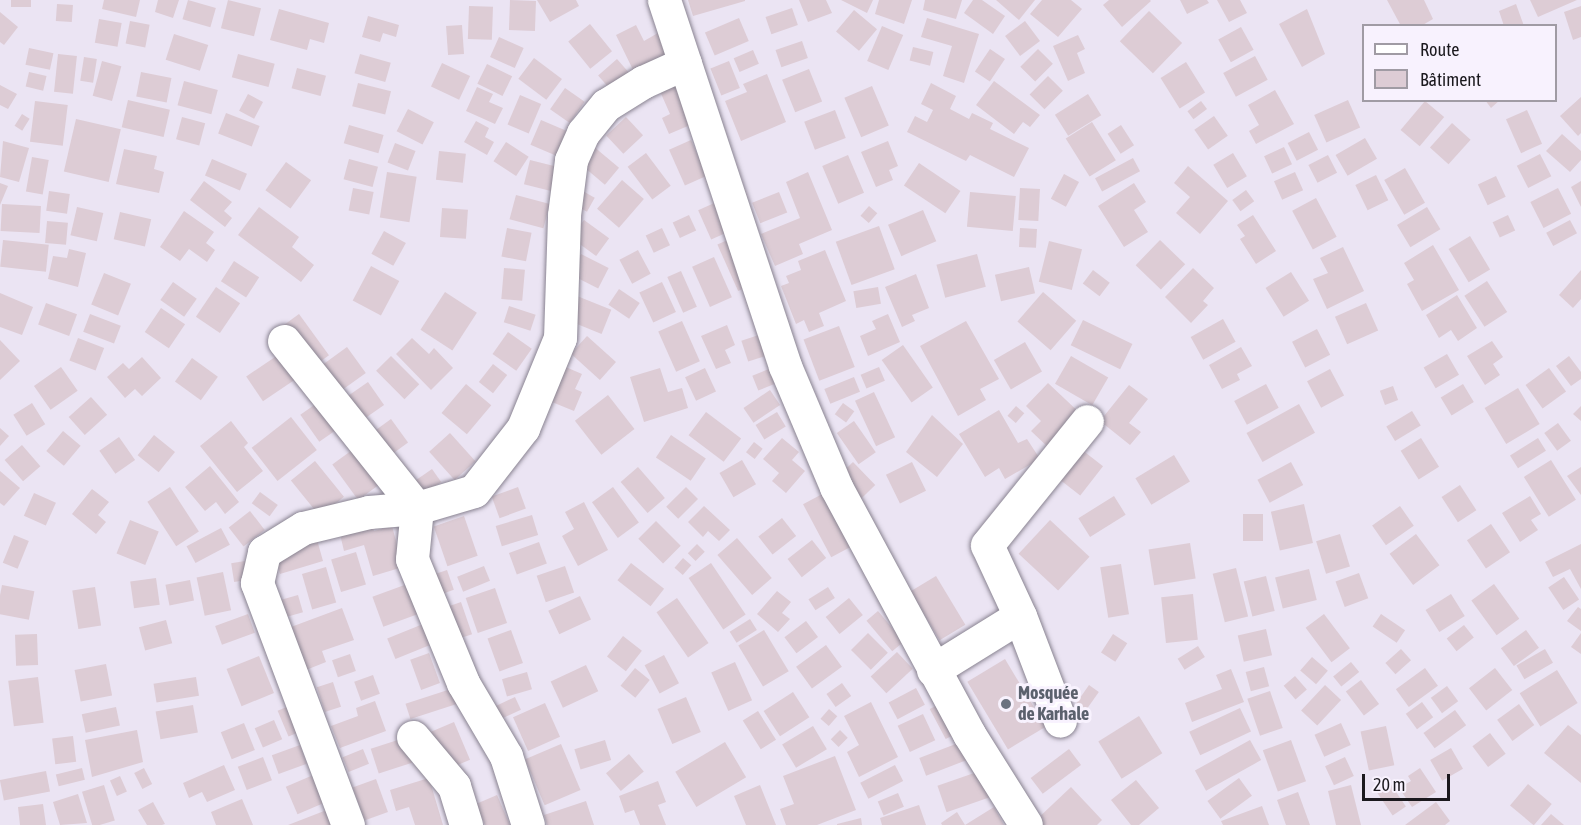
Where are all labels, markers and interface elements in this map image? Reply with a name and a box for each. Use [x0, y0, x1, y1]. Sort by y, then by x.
legend [1362, 24, 1557, 102]
text: Route [1420, 39, 1459, 60]
text: Bâtiment [1420, 69, 1481, 90]
place label: Mosquée de Karhale [1018, 683, 1089, 726]
marker: Mosquée de Karhale [999, 697, 1013, 711]
scale bar [1365, 762, 1454, 800]
text: 20 m [1373, 774, 1405, 795]

